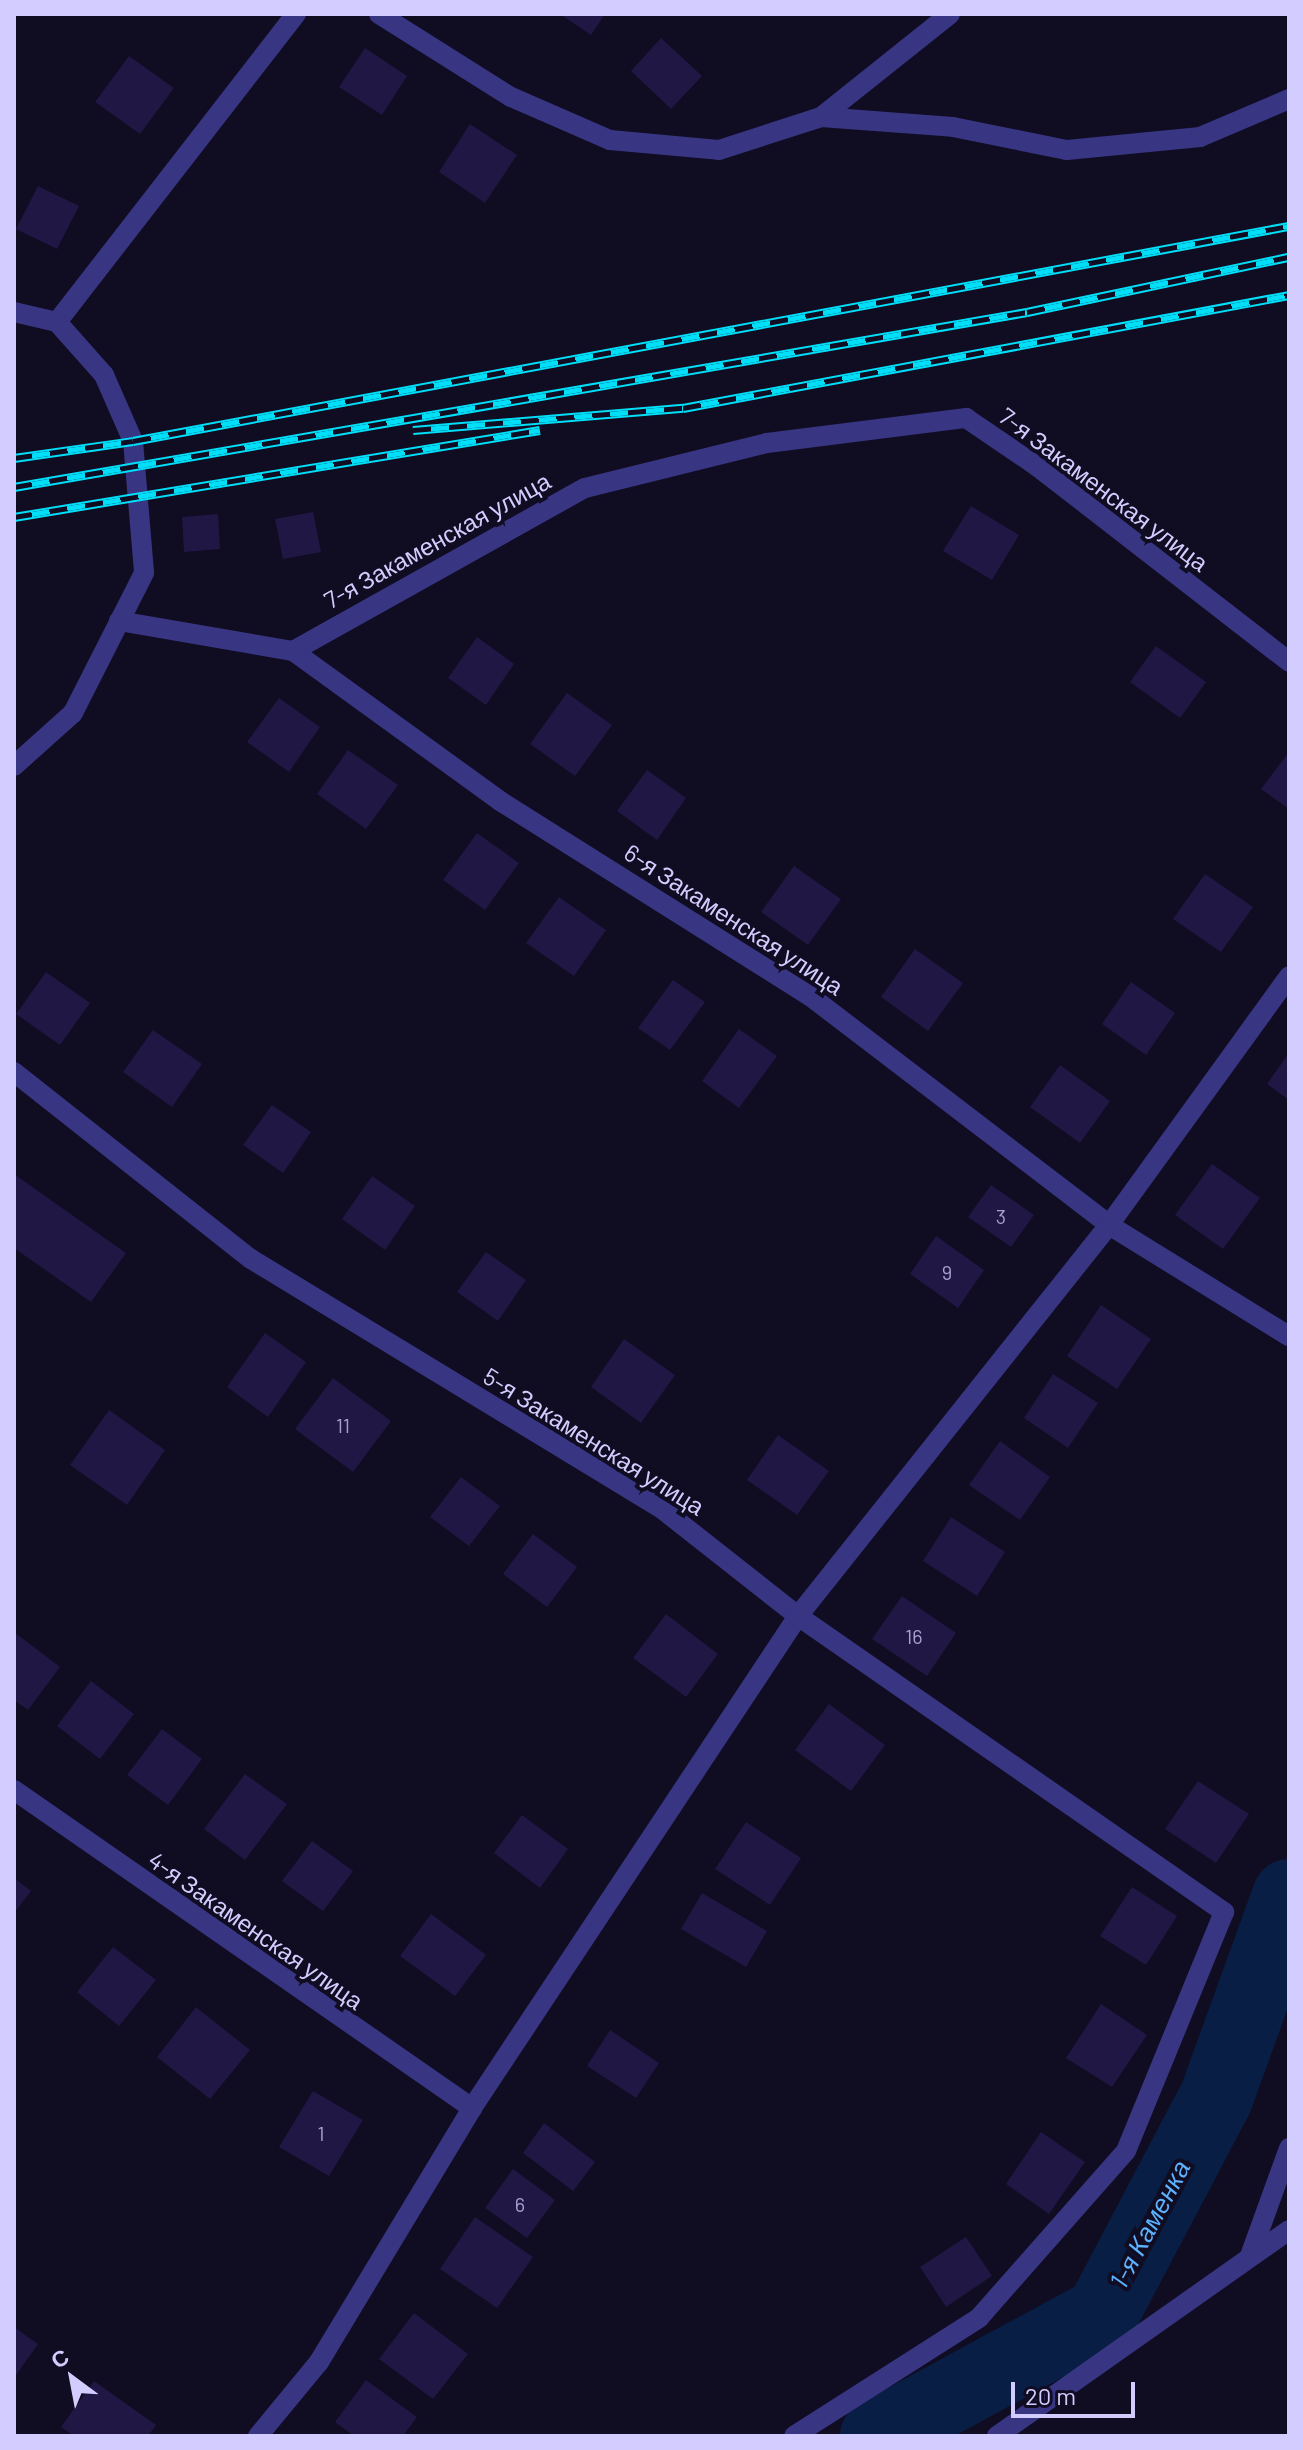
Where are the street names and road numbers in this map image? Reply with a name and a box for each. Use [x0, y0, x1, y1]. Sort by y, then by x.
street label: 7-я Закаменская улица [994, 401, 1214, 577]
street label: 7-я Закаменская улица [319, 466, 555, 614]
street label: 6-я Закаменская улица [619, 837, 849, 1001]
street label: 5-я Закаменская улица [478, 1361, 710, 1521]
street label: 4-я Закаменская улица [143, 1845, 369, 2015]

